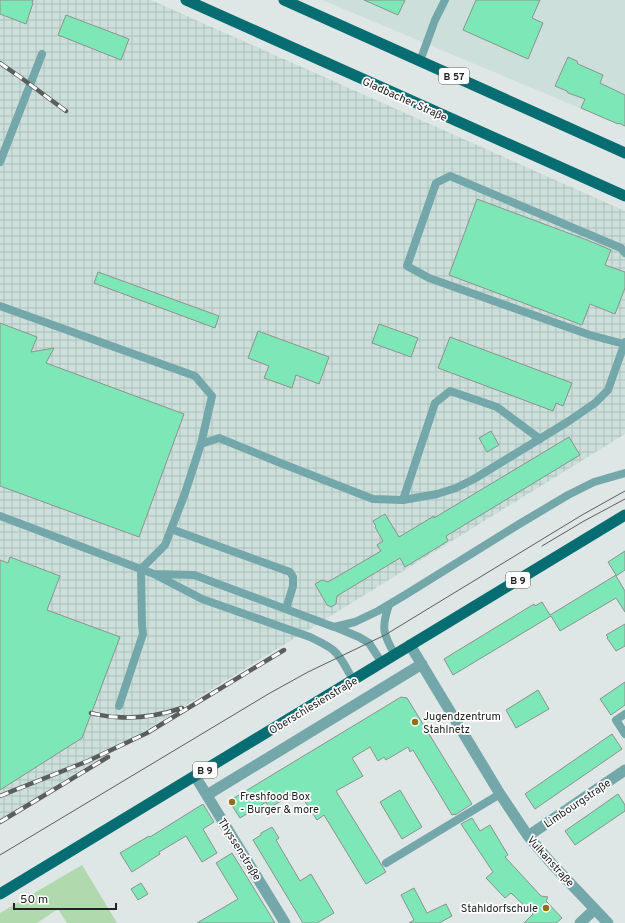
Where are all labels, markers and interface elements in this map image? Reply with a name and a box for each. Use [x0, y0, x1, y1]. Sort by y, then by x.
road number: B 57 [439, 68, 469, 84]
street label: Gladbacher Straße [360, 75, 449, 125]
road number: B 9 [506, 572, 530, 588]
street label: Oberschlesienstraße [267, 674, 360, 738]
place label: Jugendzentrum Stahlnetz [423, 710, 501, 737]
marker: Jugendzentrum Stahlnetz [410, 717, 420, 727]
road number: B 9 [193, 762, 217, 778]
street label: Limbourgstraße [541, 776, 614, 831]
place label: Freshfood Box - Burger & more [240, 790, 319, 817]
marker: Freshfood Box - Burger & more [227, 797, 237, 807]
street label: Thyssenstraße [214, 816, 264, 884]
street label: Vulkanstraße [524, 833, 577, 890]
scale bar [14, 885, 116, 911]
text: 50 m [20, 892, 48, 908]
place label: Stahldorfschule [461, 902, 538, 916]
marker: Stahldorfschule [541, 903, 551, 913]

